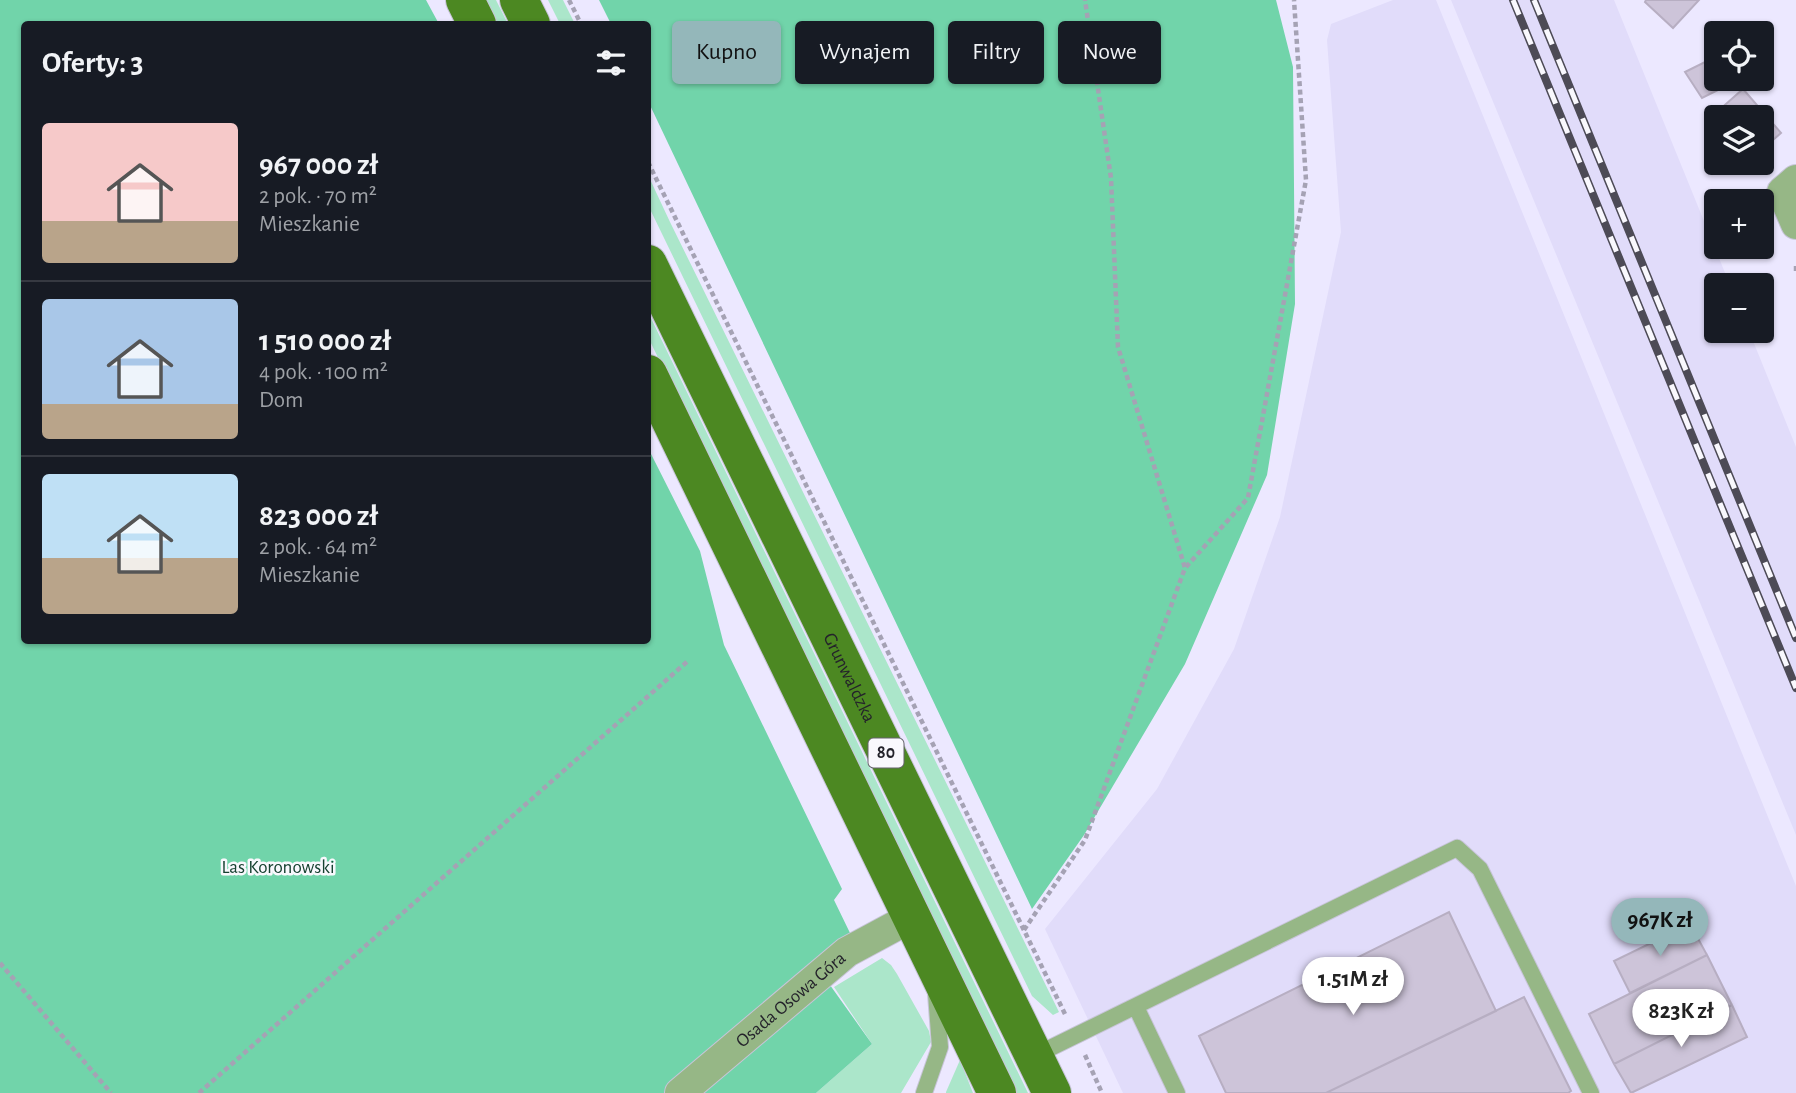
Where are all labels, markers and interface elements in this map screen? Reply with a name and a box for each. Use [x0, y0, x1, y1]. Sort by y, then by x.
chip: Kupno [672, 21, 781, 84]
chip: Wynajem [795, 21, 934, 84]
chip: Filtry [948, 21, 1044, 84]
chip: Nowe [1058, 21, 1161, 84]
map controls [1704, 21, 1774, 343]
button: locate [1704, 21, 1774, 91]
icon: filters [592, 44, 630, 82]
text: Oferty: 3 [42, 48, 143, 78]
button: layers [1704, 105, 1774, 175]
text: 967 000 zł [259, 150, 378, 180]
icon: home [98, 151, 182, 235]
text: 2 pok. · 70 m² [259, 185, 377, 208]
button: + [1704, 189, 1774, 259]
text: Mieszkanie [259, 213, 360, 236]
button: − [1704, 273, 1774, 343]
text: 1 510 000 zł [259, 326, 391, 356]
icon: home [98, 327, 182, 411]
text: 4 pok. · 100 m² [259, 361, 388, 384]
text: Dom [259, 389, 303, 412]
text: 823 000 zł [259, 501, 378, 531]
icon: home [98, 502, 182, 586]
text: 2 pok. · 64 m² [259, 536, 377, 559]
text: Mieszkanie [259, 564, 360, 587]
street label: Grunwaldzka [820, 630, 879, 725]
road number: 80 [868, 738, 903, 768]
park label: Las Koronowski [221, 858, 335, 877]
pin: 967K zł [1595, 898, 1725, 958]
text: 967K zł [1627, 909, 1693, 932]
street label: Osada Osowa Góra [732, 948, 849, 1051]
pin: 1.51M zł [1281, 958, 1425, 1017]
text: 1.51M zł [1318, 968, 1388, 991]
pin: 823K zł [1616, 990, 1746, 1049]
text: 823K zł [1648, 1000, 1714, 1023]

